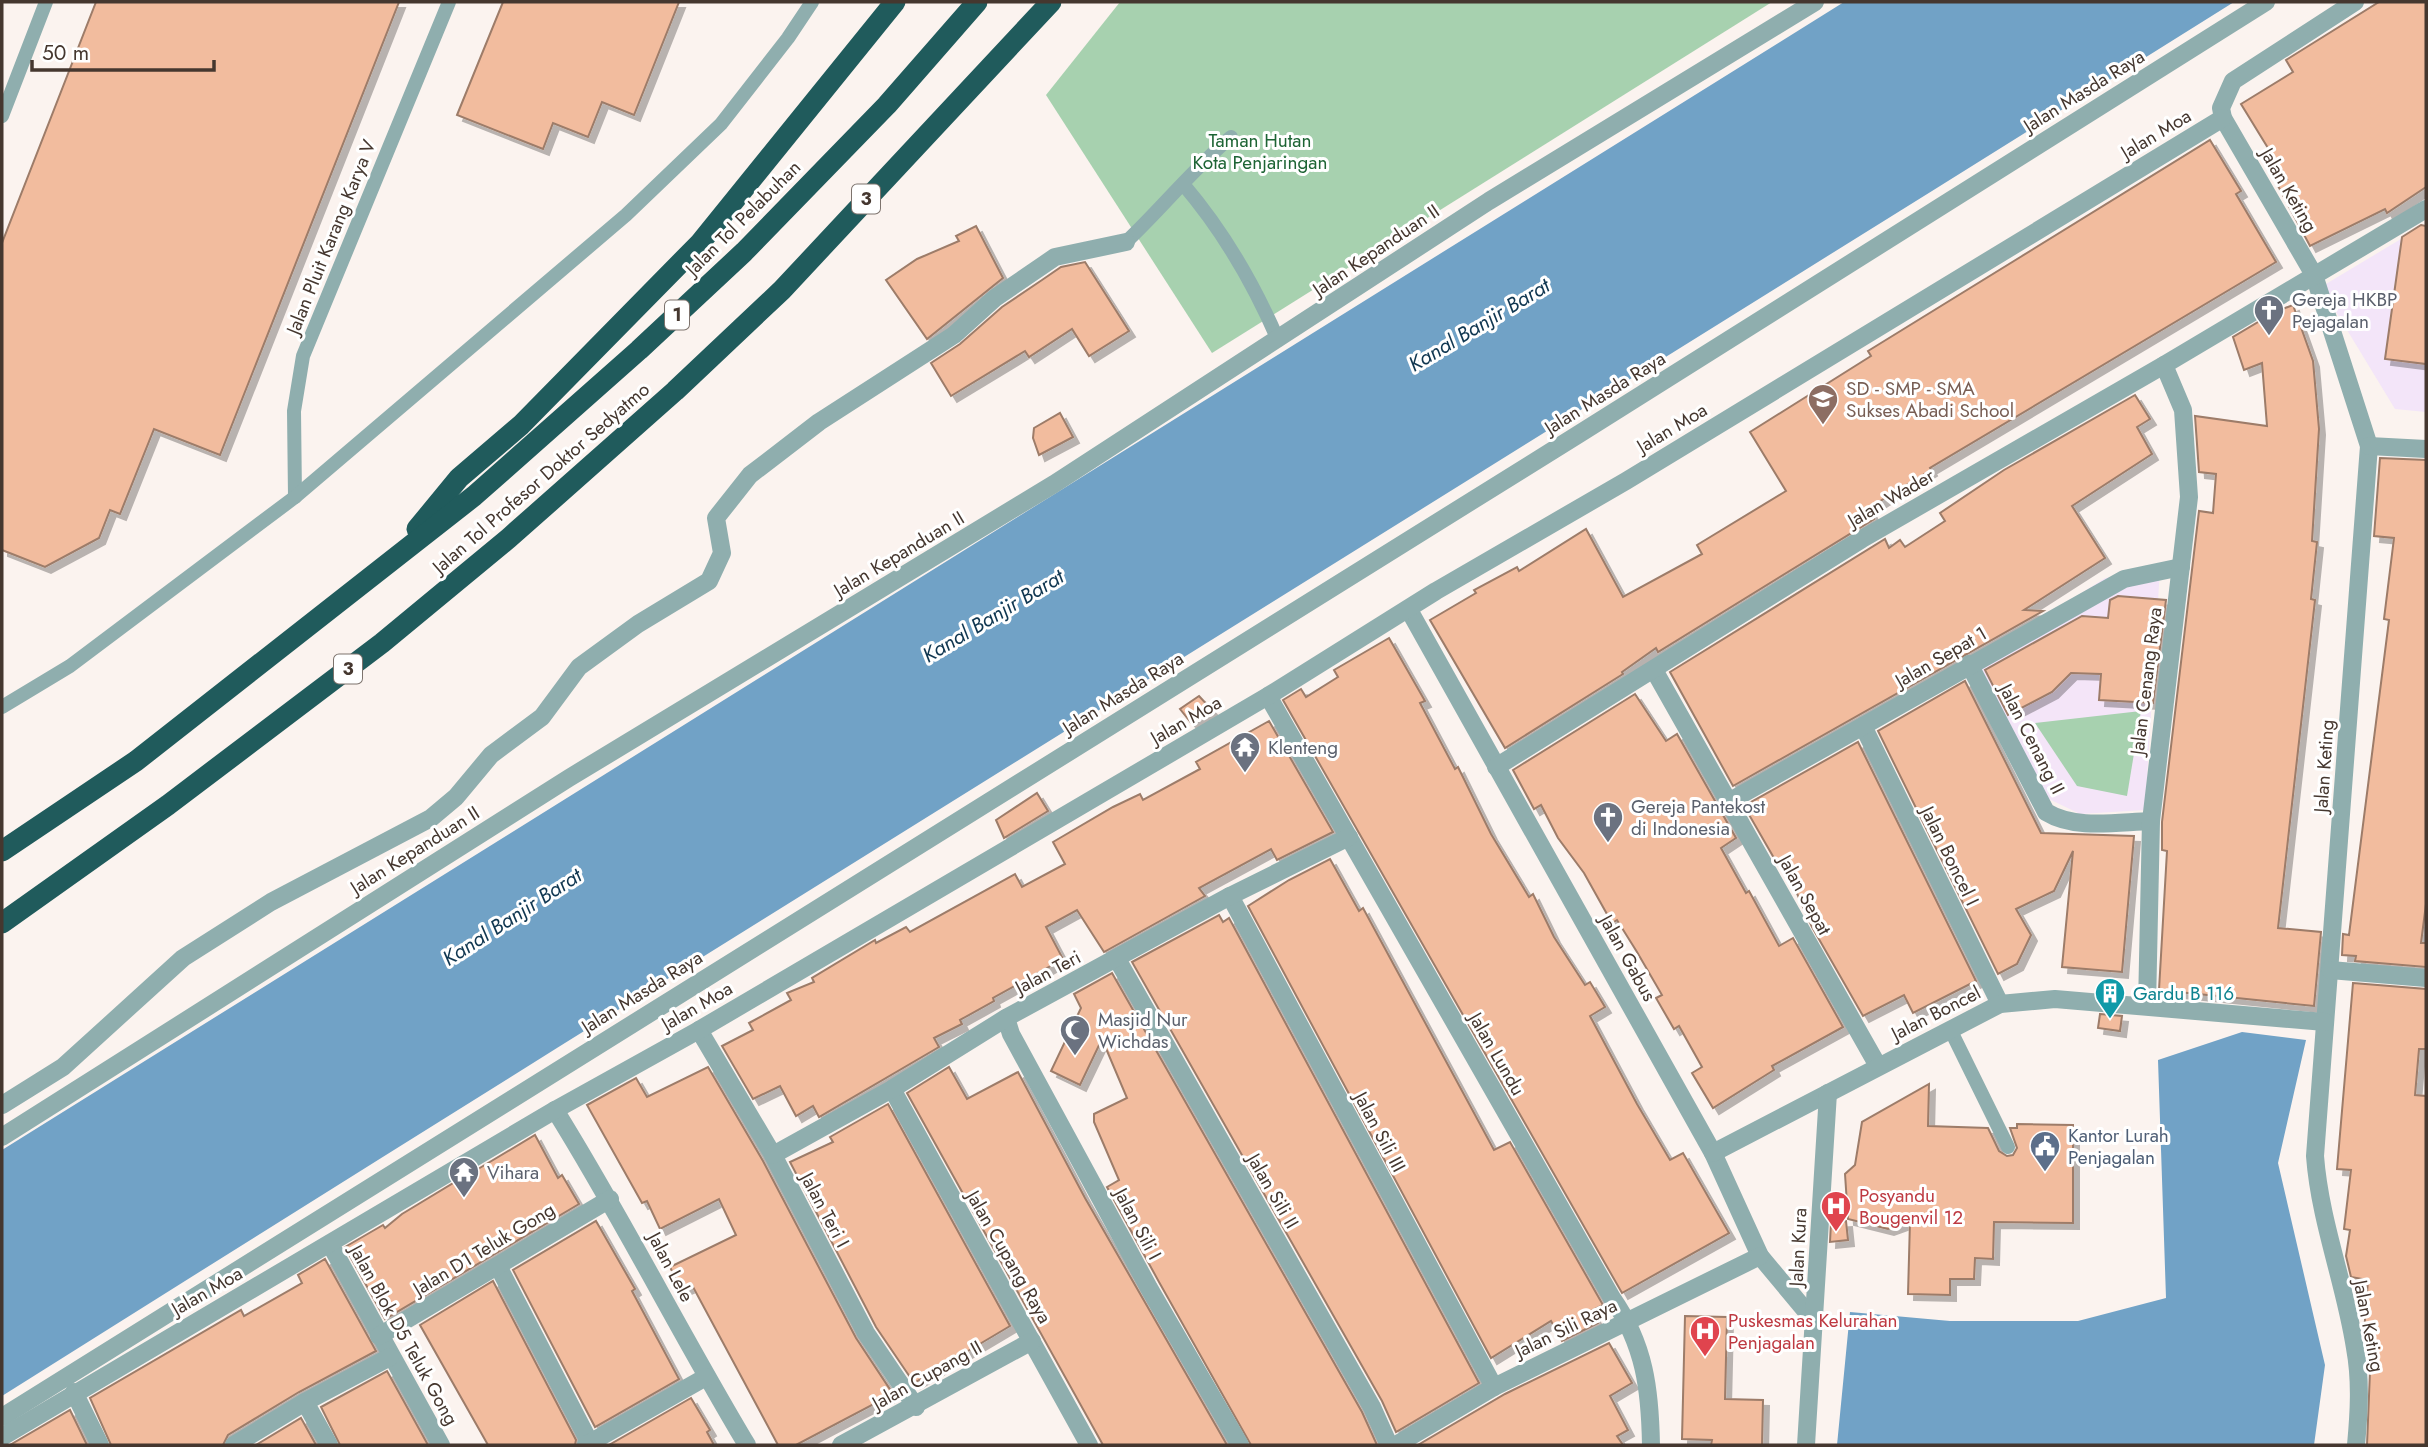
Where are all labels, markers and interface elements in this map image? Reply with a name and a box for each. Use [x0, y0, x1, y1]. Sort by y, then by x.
scale bar [32, 28, 214, 72]
text: 50 m [42, 38, 89, 68]
street label: Jalan Masda Raya [2016, 43, 2150, 141]
street label: Jalan Moa [2113, 102, 2196, 167]
park label: Taman Hutan Kota Penjaringan [1193, 127, 1327, 176]
street label: Jalan Pluit Karang Karya V [278, 135, 383, 341]
street label: Jalan Keting [2253, 140, 2324, 237]
street label: Jalan Tol Pelabuhan [677, 154, 807, 284]
road number: 3 [852, 184, 880, 214]
street label: Jalan Kepanduan II [1305, 198, 1445, 304]
water label: Kanal Banjir Barat [1403, 270, 1556, 379]
place label: Gereja HKBP Pejagalan [2292, 286, 2397, 335]
church icon: Gereja HKBP Pejagalan [2252, 293, 2286, 337]
road number: 1 [665, 300, 689, 330]
street label: Jalan Masda Raya [1537, 345, 1671, 443]
place label: SD - SMP - SMA Sukses Abadi School [1846, 375, 2014, 424]
street label: Jalan Tol Profesor Doktor Sedyatmo [424, 376, 655, 582]
school or university icon: SD - SMP - SMA Sukses Abadi School [1806, 382, 1840, 426]
street label: Jalan Moa [1629, 396, 1712, 461]
street label: Jalan Wader [1840, 462, 1940, 535]
street label: Jalan Kepanduan II [826, 504, 969, 605]
water label: Kanal Banjir Barat [917, 561, 1070, 670]
street label: Jalan Cenang Raya [2123, 606, 2168, 759]
street label: Jalan Sepat 1 [1888, 620, 1992, 696]
street label: Jalan Masda Raya [1055, 645, 1189, 743]
road number: 3 [334, 654, 362, 684]
street label: Jalan Cenang II [1991, 676, 2071, 799]
street label: Jalan Moa [1143, 689, 1226, 753]
street label: Jalan Keting [2307, 719, 2341, 816]
temple icon: Klenteng [1228, 730, 1262, 774]
place label: Klenteng [1268, 734, 1338, 761]
place label: Gereja Pantekost di Indonesia [1631, 793, 1766, 842]
street label: Jalan Kepanduan II [343, 799, 485, 902]
street label: Jalan Boncel I [1913, 799, 1986, 910]
church icon: Gereja Pantekost di Indonesia [1591, 800, 1625, 844]
street label: Jalan Sepat [1771, 848, 1838, 940]
water label: Kanal Banjir Barat [437, 860, 588, 973]
street label: Jalan Gabus [1592, 907, 1663, 1006]
street label: Jalan Teri [1008, 943, 1086, 1002]
street label: Jalan Masda Raya [574, 944, 708, 1042]
street label: Jalan Moa [654, 975, 737, 1039]
building icon: Gardu B 116 [2093, 976, 2127, 1020]
street label: Jalan Boncel [1884, 979, 1985, 1048]
place label: Gardu B 116 [2133, 980, 2234, 1007]
street label: Jalan Lundu [1461, 1005, 1532, 1101]
place label: Masjid Nur Wichdas [1098, 1006, 1188, 1055]
mosque icon: Masjid Nur Wichdas [1058, 1013, 1092, 1057]
street label: Jalan Sili III [1346, 1085, 1412, 1177]
place label: Kantor Lurah Penjagalan [2068, 1122, 2169, 1171]
public building icon: Kantor Lurah Penjagalan [2028, 1129, 2062, 1173]
street label: Jalan Sili II [1239, 1146, 1305, 1234]
temple icon: Vihara [447, 1155, 481, 1199]
place label: Vihara [487, 1159, 539, 1186]
street label: Jalan Teri I [793, 1165, 856, 1252]
street label: Jalan Sili I [1106, 1181, 1168, 1265]
place label: Posyandu Bougenvil 12 [1859, 1182, 1963, 1231]
street label: Jalan Cupang Raya [958, 1183, 1058, 1328]
hospital icon: Posyandu Bougenvil 12 [1819, 1189, 1853, 1233]
street label: Jalan D1 Teluk Gong [405, 1196, 560, 1304]
street label: Jalan Kura [1782, 1207, 1814, 1290]
street label: Jalan Lele [640, 1225, 701, 1307]
street label: Jalan Blok D5 Teluk Gong [342, 1237, 465, 1430]
street label: Jalan Moa [164, 1260, 247, 1324]
street label: Jalan Keting [2346, 1275, 2391, 1374]
street label: Jalan Sili Raya [1508, 1292, 1622, 1366]
place label: Puskesmas Kelurahan Penjagalan [1728, 1307, 1898, 1356]
hospital icon: Puskesmas Kelurahan Penjagalan [1688, 1314, 1722, 1358]
street label: Jalan Cupang II [865, 1334, 987, 1418]

